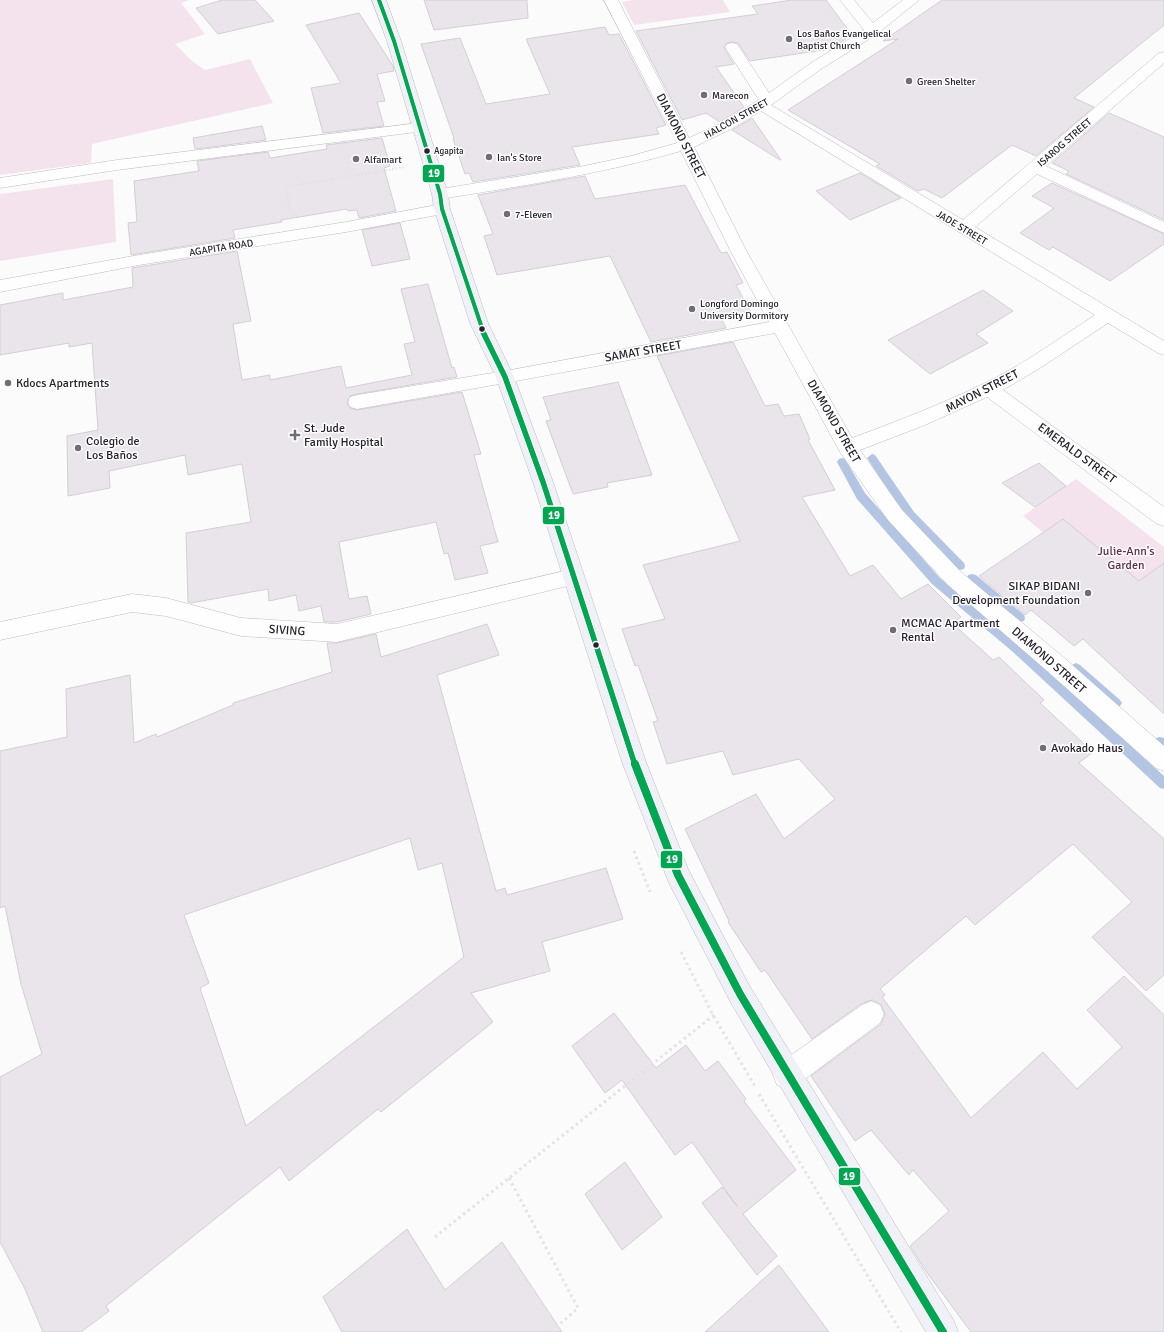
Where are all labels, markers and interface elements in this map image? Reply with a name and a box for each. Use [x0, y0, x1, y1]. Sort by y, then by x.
place label: Los Baños Evangelical Baptist Church [797, 28, 891, 52]
marker: Los Baños Evangelical Baptist Church [784, 34, 794, 44]
marker: Green Shelter [904, 76, 914, 86]
place label: Green Shelter [917, 76, 976, 88]
marker: Marecon [699, 90, 709, 100]
place label: Marecon [712, 90, 749, 102]
street label: DIAMOND STREET [653, 91, 709, 181]
street label: HALCON STREET [702, 96, 771, 142]
street label: ISAROG STREET [1035, 116, 1094, 170]
marker: Agapita [422, 146, 432, 156]
place label: Agapita [434, 146, 464, 157]
marker: Ian's Store [484, 152, 494, 162]
place label: Ian's Store [497, 152, 542, 164]
marker: Alfamart [351, 154, 361, 164]
place label: Alfamart [364, 154, 402, 166]
line badge: 19 [422, 164, 445, 183]
text: 19 [428, 167, 440, 180]
street label: JADE STREET [934, 208, 989, 248]
marker: 7-Eleven [502, 209, 512, 219]
place label: 7-Eleven [515, 209, 552, 221]
street label: AGAPITA ROAD [188, 237, 254, 259]
place label: Longford Domingo University Dormitory [700, 298, 789, 322]
marker: Longford Domingo University Dormitory [687, 304, 697, 314]
unlabelled marker [477, 324, 487, 334]
street label: SAMAT STREET [603, 337, 683, 366]
street label: MAYON STREET [943, 367, 1021, 416]
place label: Kdocs Apartments [16, 376, 109, 391]
street label: DIAMOND STREET [804, 377, 864, 466]
marker: Kdocs Apartments [3, 378, 13, 388]
street label: EMERALD STREET [1035, 420, 1119, 487]
place label: St. Jude Family Hospital [304, 421, 384, 450]
marker: St. Jude Family Hospital [289, 429, 301, 441]
place label: Colegio de Los Baños [86, 434, 140, 463]
marker: Colegio de Los Baños [73, 443, 83, 453]
line badge: 19 [542, 506, 565, 525]
text: 19 [548, 509, 560, 522]
park label: Julie-Ann's Garden [1097, 544, 1155, 573]
place label: SIKAP BIDANI Development Foundation [952, 579, 1080, 608]
marker: SIKAP BIDANI Development Foundation [1083, 588, 1093, 598]
place label: MCMAC Apartment Rental [901, 616, 1000, 645]
street label: SIVING [268, 622, 306, 639]
street label: DIAMOND STREET [1008, 624, 1089, 697]
marker: MCMAC Apartment Rental [888, 625, 898, 635]
unlabelled marker [591, 640, 601, 650]
place label: Avokado Haus [1051, 741, 1123, 756]
marker: Avokado Haus [1038, 743, 1048, 753]
line badge: 19 [660, 850, 683, 869]
text: 19 [666, 853, 678, 866]
line badge: 19 [838, 1167, 861, 1186]
text: 19 [843, 1170, 855, 1183]

